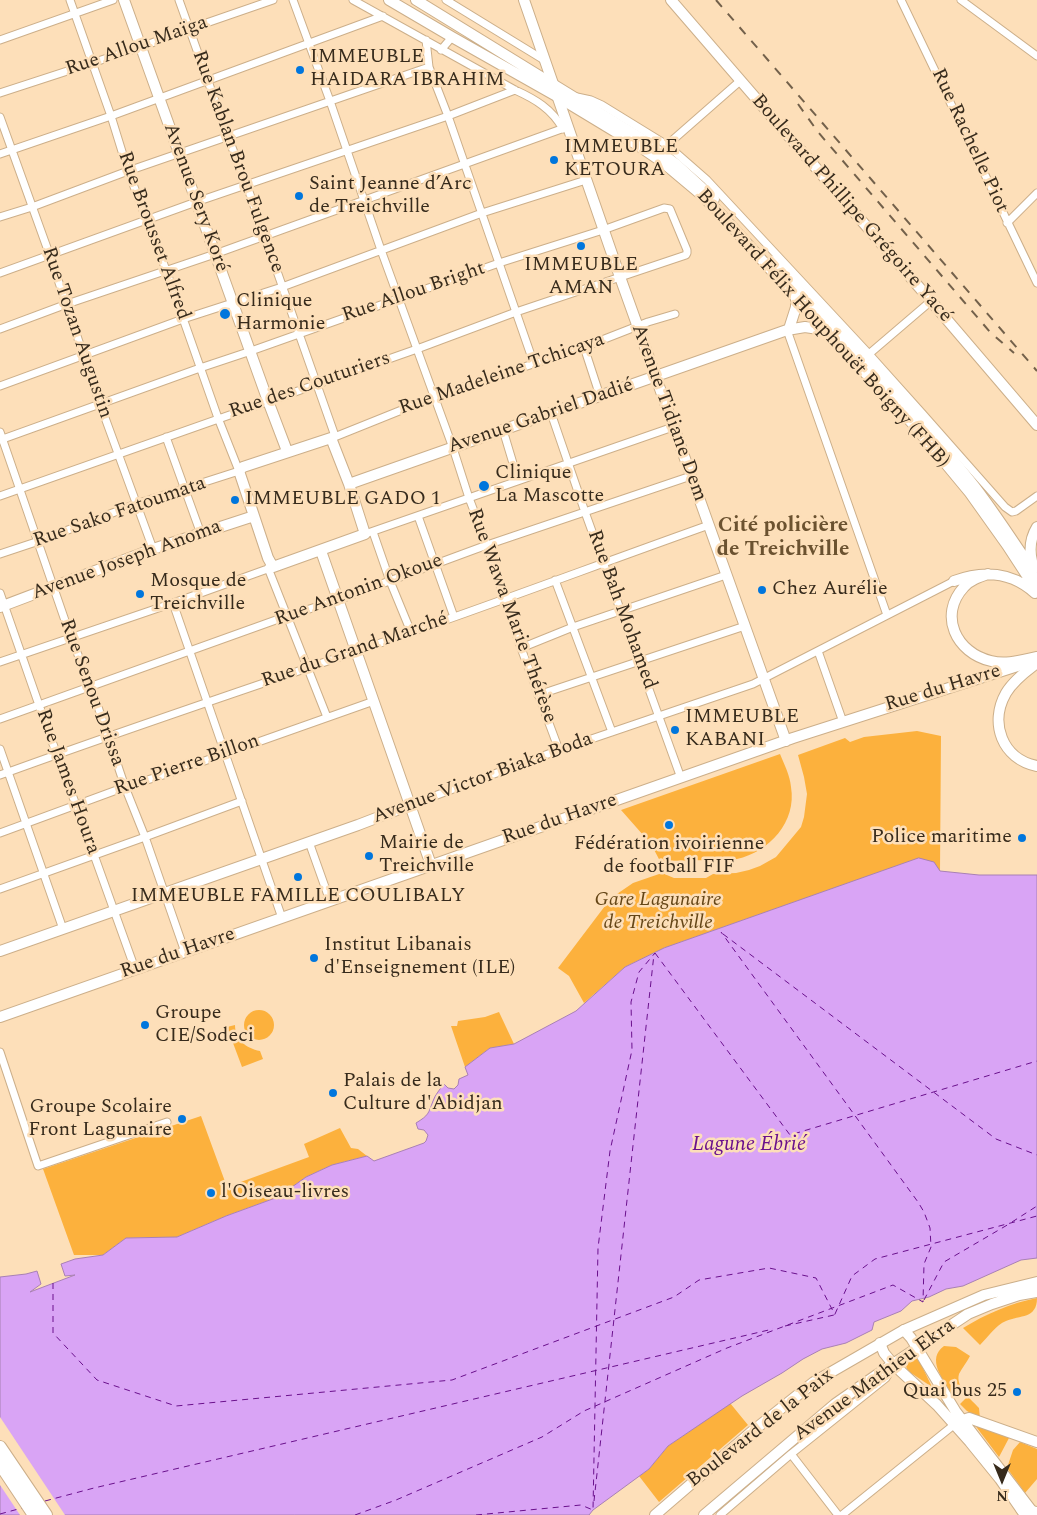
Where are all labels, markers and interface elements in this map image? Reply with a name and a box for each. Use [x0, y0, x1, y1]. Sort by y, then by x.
street label: Rue Allou Maïga [63, 11, 211, 83]
place label: IMMEUBLE HAIDARA IBRAHIM [310, 46, 504, 93]
street label: Rue Kablan Brou Fulgence [186, 48, 288, 276]
marker: IMMEUBLE HAIDARA IBRAHIM [294, 64, 306, 76]
street label: Rue Rachelle Piot [925, 65, 1013, 217]
street label: Boulevard Phillipe Grégoire Yacé [745, 90, 957, 328]
street label: Avenue Sery Koré [157, 120, 233, 276]
place label: IMMEUBLE KETOURA [564, 136, 678, 183]
street label: Rue Brousset Alfred [111, 149, 195, 323]
marker: IMMEUBLE KETOURA [548, 154, 560, 166]
place label: Saint Jeanne d’Arc de Treichville [309, 173, 472, 220]
street label: Boulevard Félix Houphouët Boigny (FHB) [690, 185, 954, 473]
marker: Saint Jeanne d’Arc de Treichville [293, 190, 305, 202]
marker: IMMEUBLE AMAN [575, 240, 587, 252]
street label: Rue Tozan Augustin [35, 244, 117, 422]
place label: IMMEUBLE AMAN [524, 254, 638, 301]
street label: Rue Allou Bright [339, 257, 489, 329]
place label: Clinique Harmonie [236, 290, 325, 337]
marker: Clinique Harmonie [218, 307, 232, 321]
street label: Avenue Tidiane Dem [625, 321, 711, 505]
street label: Rue Madeleine Tchicaya [396, 329, 608, 421]
street label: Rue des Couturiers [226, 347, 394, 425]
street label: Avenue Gabriel Dadié [445, 374, 637, 460]
place label: Clinique La Mascotte [495, 462, 604, 509]
street label: Rue Sako Fatoumata [31, 472, 209, 554]
marker: Clinique La Mascotte [477, 479, 491, 493]
place label: IMMEUBLE GADO 1 [245, 488, 441, 512]
marker: IMMEUBLE GADO 1 [229, 494, 241, 506]
street label: Rue Wawa Marie Thérèse [461, 505, 561, 727]
district label: Cité policière de Treichville [717, 514, 849, 564]
street label: Avenue Joseph Anoma [29, 516, 225, 606]
street label: Rue Bah Mohamed [581, 527, 661, 693]
street label: Rue Antonin Okoue [272, 550, 446, 632]
place label: Mosque de Treichville [150, 570, 247, 617]
place label: Chez Aurélie [772, 578, 888, 602]
marker: Chez Aurélie [756, 584, 768, 596]
marker: Mosque de Treichville [134, 588, 146, 600]
street label: Rue du Grand Marché [259, 608, 451, 694]
street label: Rue Senou Drissa [53, 616, 129, 770]
street label: Rue du Havre [882, 660, 1004, 718]
street label: Rue James Houra [30, 706, 104, 858]
place label: IMMEUBLE KABANI [685, 706, 799, 753]
marker: IMMEUBLE KABANI [669, 724, 681, 736]
street label: Avenue Victor Biaka Boda [370, 728, 596, 830]
street label: Rue Pierre Billon [111, 730, 263, 802]
street label: Rue du Havre [499, 789, 621, 851]
marker: Fédération ivoirienne de football FIF [663, 819, 675, 831]
place label: Police maritime [871, 826, 1012, 850]
place label: Mairie de Treichville [379, 832, 474, 879]
marker: Police maritime [1016, 832, 1028, 844]
place label: Fédération ivoirienne de football FIF [574, 833, 764, 880]
marker: Mairie de Treichville [363, 850, 375, 862]
marker: IMMEUBLE FAMILLE COULIBALY [292, 871, 304, 883]
place label: IMMEUBLE FAMILLE COULIBALY [131, 885, 465, 909]
park label: Gare Lagunaire de Treichville [594, 889, 722, 936]
street label: Rue du Havre [117, 923, 239, 985]
place label: Institut Libanais d'Enseignement (ILE) [324, 934, 515, 981]
marker: Institut Libanais d'Enseignement (ILE) [308, 952, 320, 964]
place label: Groupe CIE/Sodeci [155, 1002, 254, 1049]
marker: Groupe CIE/Sodeci [139, 1019, 151, 1031]
place label: Palais de la Culture d'Abidjan [343, 1070, 503, 1117]
marker: Palais de la Culture d'Abidjan [327, 1087, 339, 1099]
place label: Groupe Scolaire Front Lagunaire [28, 1096, 172, 1143]
marker: Groupe Scolaire Front Lagunaire [176, 1113, 188, 1125]
water label: Lagune Ébrié [692, 1133, 806, 1159]
place label: l'Oiseau-livres [221, 1181, 349, 1205]
marker: l'Oiseau-livres [205, 1187, 217, 1199]
street label: Avenue Mathieu Ekra [790, 1315, 960, 1447]
street label: Boulevard de la Paix [683, 1364, 839, 1494]
place label: Quai bus 25 [903, 1380, 1007, 1404]
marker: Quai bus 25 [1011, 1386, 1023, 1398]
north arrow [977, 1455, 1027, 1505]
text: N [996, 1485, 1008, 1506]

